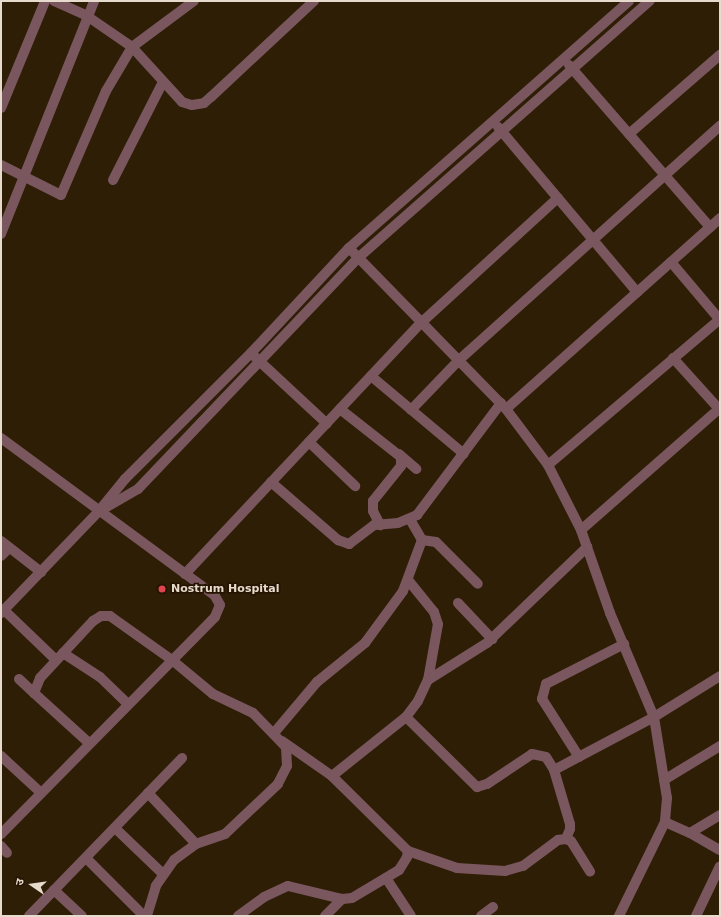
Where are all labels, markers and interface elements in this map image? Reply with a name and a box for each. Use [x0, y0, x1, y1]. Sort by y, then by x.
place label: Nostrum Hospital [171, 582, 280, 596]
marker: Nostrum Hospital [156, 583, 168, 595]
north arrow [12, 865, 52, 905]
text: उ [13, 878, 27, 887]

